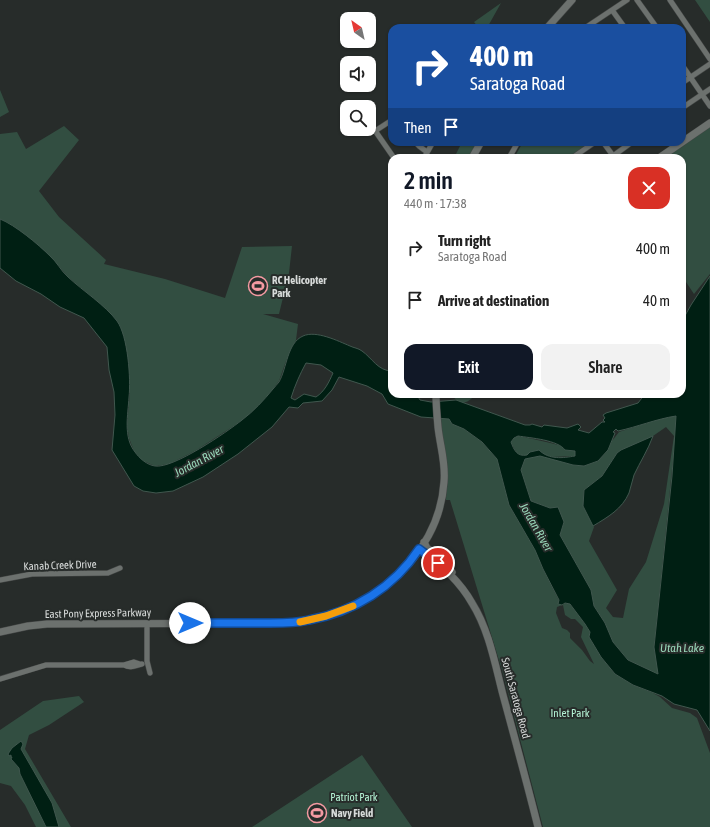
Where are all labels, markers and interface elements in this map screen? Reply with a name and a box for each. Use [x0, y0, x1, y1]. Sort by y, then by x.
north arrow [340, 12, 376, 48]
map controls [340, 12, 376, 136]
icon: right [404, 40, 456, 92]
text: 400 m [470, 40, 533, 72]
button: sound [340, 56, 376, 92]
text: Saratoga Road [470, 73, 565, 94]
button: search [340, 100, 376, 136]
icon: arrive [440, 116, 462, 138]
text: Then [404, 119, 432, 136]
text: 2 min [404, 167, 453, 194]
button: close [628, 167, 670, 209]
text: 440 m · 17:38 [404, 196, 467, 211]
text: Turn right [438, 232, 491, 249]
icon: right [404, 237, 426, 259]
text: 400 m [636, 240, 670, 257]
text: Saratoga Road [438, 249, 507, 264]
place label: RC Helicopter Park [272, 274, 327, 299]
sports icon: RC Helicopter Park [247, 275, 269, 297]
icon: arrive [404, 289, 426, 311]
text: Arrive at destination [438, 292, 549, 309]
text: 40 m [643, 292, 670, 309]
button: Exit [404, 344, 533, 390]
button: Share [541, 344, 670, 390]
water label: Jordan River [171, 442, 227, 480]
water label: Jordan River [516, 499, 556, 554]
pin [421, 546, 455, 580]
icon: arrive [427, 552, 449, 574]
street label: Kanab Creek Drive [23, 558, 97, 572]
position arrow [169, 602, 211, 644]
street label: East Pony Express Parkway [45, 606, 152, 620]
water label: Utah Lake [660, 641, 705, 655]
street label: South Saratoga Road [499, 656, 533, 740]
park label: Inlet Park [551, 707, 590, 719]
park label: Patriot Park [330, 791, 378, 803]
sports icon: Navy Field [306, 802, 328, 824]
place label: Navy Field [331, 807, 373, 819]

